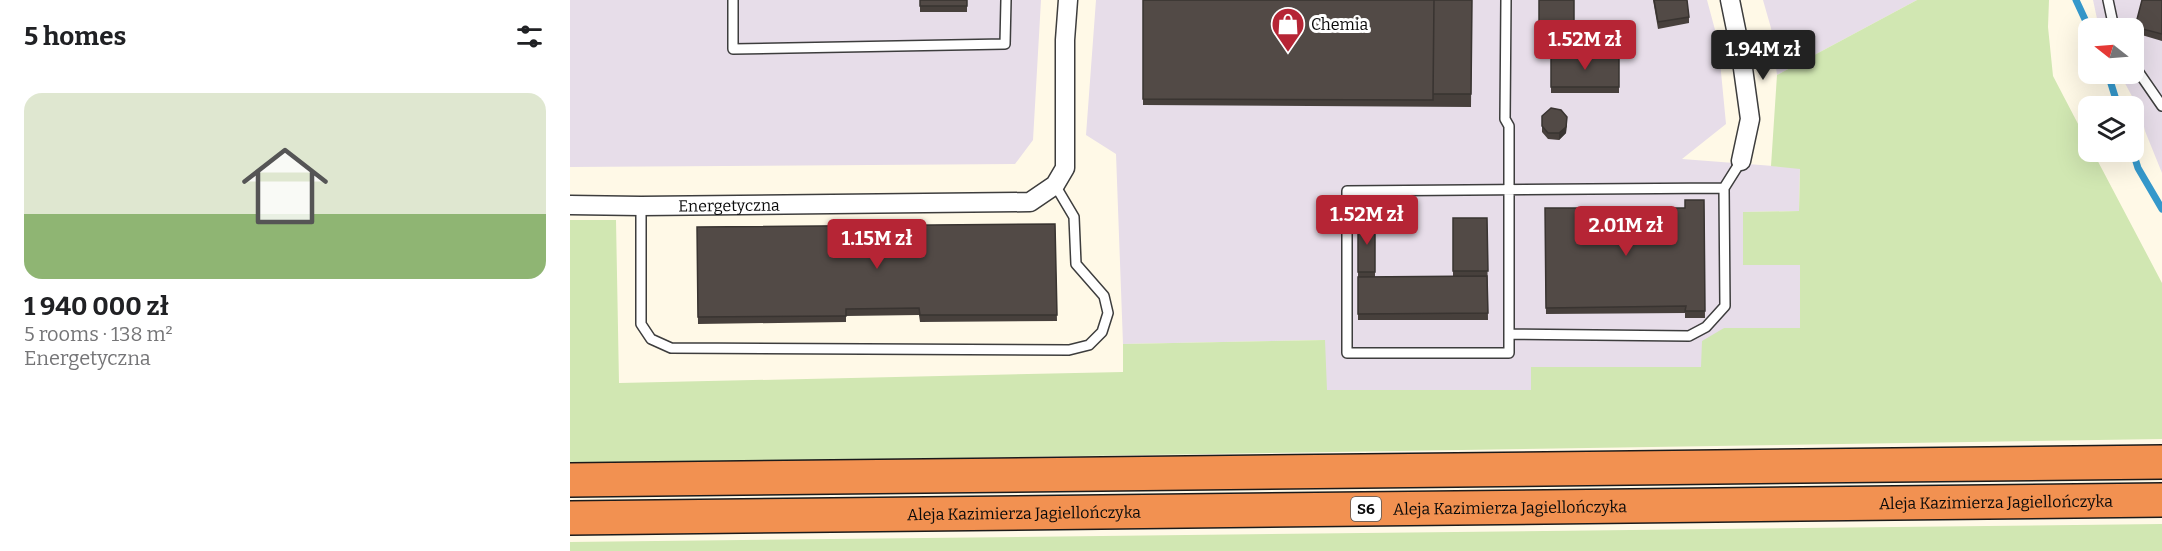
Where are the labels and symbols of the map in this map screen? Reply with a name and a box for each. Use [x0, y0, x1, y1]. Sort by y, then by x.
shop icon: Chemia [1270, 6, 1306, 53]
place label: Chemia [1311, 15, 1368, 34]
north arrow [2078, 18, 2144, 84]
pin: 1.52M zł [1523, 20, 1647, 71]
pin: 1.94M zł [1701, 30, 1825, 81]
street label: Energetyczna [678, 195, 780, 215]
pin: 1.52M zł [1305, 195, 1429, 246]
pin: 2.01M zł [1564, 206, 1688, 257]
pin: 1.15M zł [815, 219, 939, 270]
street label: Aleja Kazimierza Jagiellończyka [1879, 491, 2113, 513]
road number: S6 [1351, 497, 1381, 521]
street label: Aleja Kazimierza Jagiellończyka [1393, 497, 1627, 518]
street label: Aleja Kazimierza Jagiellończyka [907, 502, 1141, 524]

